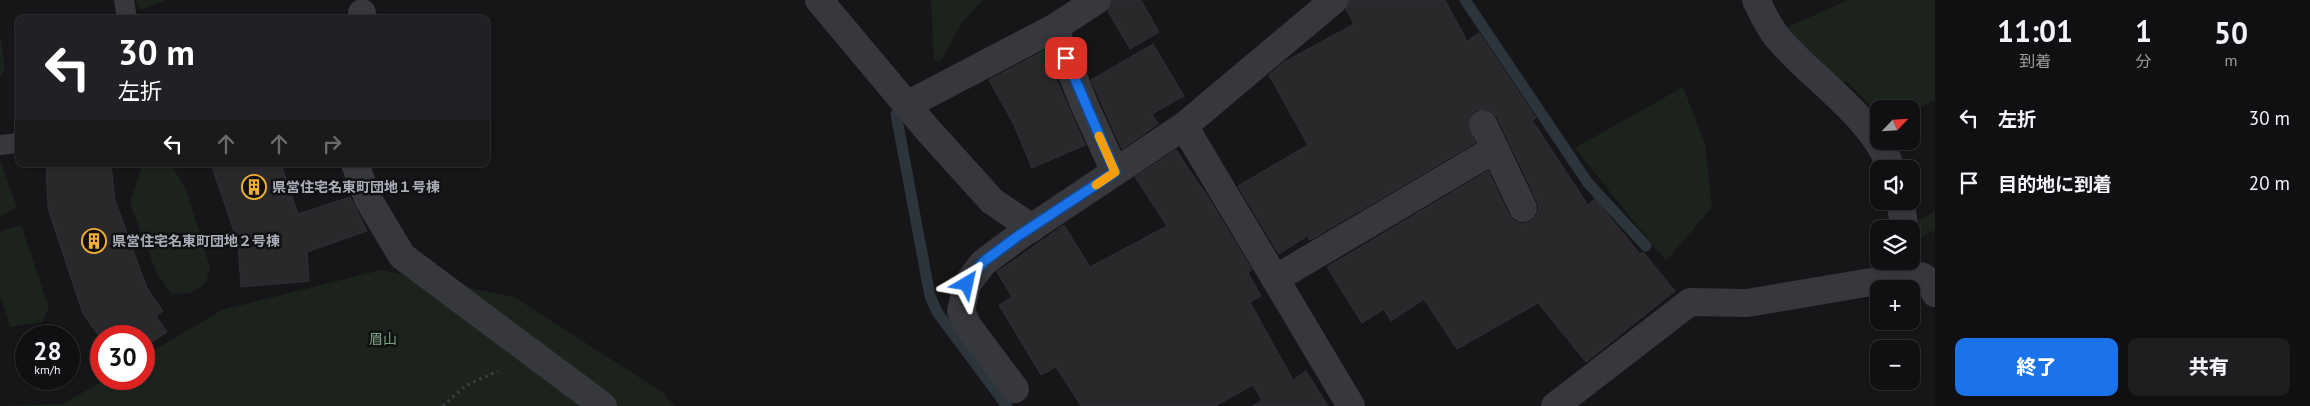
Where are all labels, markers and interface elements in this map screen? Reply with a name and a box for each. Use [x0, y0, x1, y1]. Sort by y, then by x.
text: 11:01 [1997, 11, 2073, 50]
text: 1 [2135, 11, 2152, 50]
text: 50 [2214, 13, 2248, 52]
text: 30 m [118, 29, 195, 75]
icon: left [35, 35, 100, 100]
pin [1045, 37, 1087, 79]
icon: arrive [1052, 44, 1080, 72]
text: m [2225, 50, 2238, 70]
text: 到着 [2019, 51, 2051, 71]
text: 分 [2136, 51, 2152, 71]
text: 左折 [118, 77, 162, 105]
north arrow [1870, 100, 1920, 150]
map controls [1870, 100, 1920, 390]
icon: left [1955, 104, 1983, 132]
text: 30 m [2249, 106, 2290, 130]
text: 左折 [1998, 107, 2036, 131]
icon: left [159, 130, 187, 158]
icon: ahead [212, 130, 240, 158]
icon: ahead [265, 130, 293, 158]
icon: right [318, 130, 346, 158]
button: sound [1870, 160, 1920, 210]
icon: arrive [1955, 169, 1983, 197]
text: 20 m [2249, 171, 2290, 195]
text: 目的地に到着 [1998, 172, 2112, 196]
building icon: 県営住宅名東町団地１号棟 [241, 174, 267, 200]
place label: 県営住宅名東町団地１号棟 [272, 178, 440, 196]
button: layers [1870, 220, 1920, 270]
building icon: 県営住宅名東町団地２号棟 [81, 228, 107, 254]
place label: 県営住宅名東町団地２号棟 [112, 232, 280, 250]
position arrow [940, 257, 992, 309]
button: + [1870, 280, 1920, 330]
speed limit sign: 30 [90, 325, 155, 390]
park label: 眉山 [369, 330, 397, 348]
text: 28 [33, 335, 62, 367]
button: 終了 [1955, 338, 2118, 396]
button: 共有 [2128, 338, 2290, 396]
button: − [1870, 340, 1920, 390]
text: km/h [34, 362, 61, 377]

